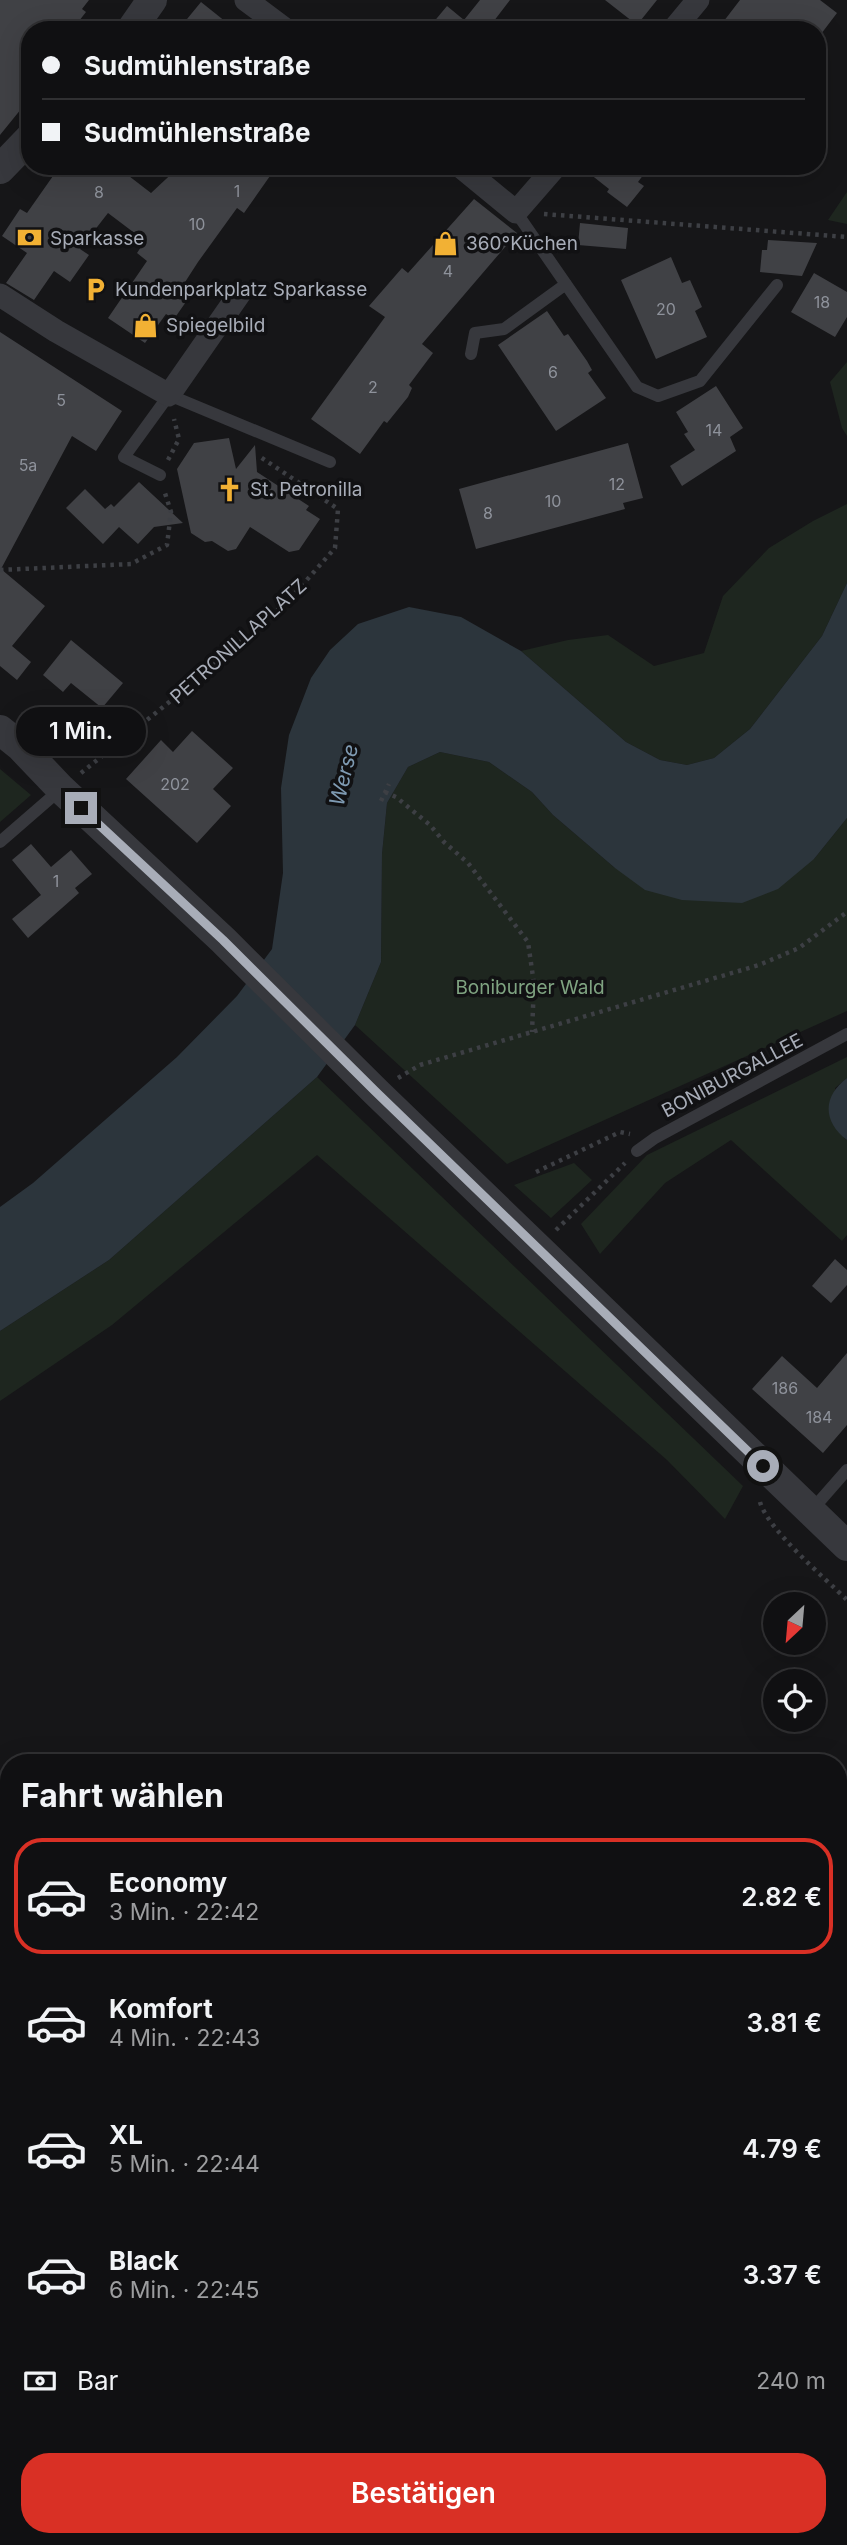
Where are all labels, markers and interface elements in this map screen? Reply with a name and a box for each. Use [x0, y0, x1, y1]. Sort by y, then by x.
text: Sudmühlenstraße [84, 50, 310, 81]
text: Sudmühlenstraße [84, 117, 310, 148]
house number: 1 [234, 181, 240, 201]
house number: 8 [94, 182, 104, 202]
house number: 10 [189, 214, 205, 234]
bank icon: Sparkasse [16, 224, 44, 252]
place label: Sparkasse [50, 227, 144, 250]
shop icon: 360°Küchen [432, 229, 460, 257]
place label: 360°Küchen [466, 232, 578, 255]
house number: 4 [443, 261, 453, 281]
parking icon: Kundenparkplatz Sparkasse [81, 275, 109, 303]
place label: Kundenparkplatz Sparkasse [115, 278, 367, 301]
house number: 18 [814, 292, 830, 312]
house number: 20 [656, 299, 676, 319]
shop icon: Spiegelbild [132, 311, 160, 339]
place label: Spiegelbild [166, 314, 265, 337]
house number: 6 [548, 362, 558, 382]
house number: 2 [368, 377, 378, 397]
house number: 5 [56, 390, 66, 410]
house number: 14 [706, 420, 722, 440]
house number: 5a [19, 455, 37, 475]
house number: 12 [609, 474, 625, 494]
church icon: St. Petronilla [216, 475, 244, 503]
place label: St. Petronilla [250, 478, 362, 501]
house number: 10 [545, 491, 561, 511]
house number: 8 [483, 503, 493, 523]
street label: PETRONILLAPLATZ [166, 574, 311, 709]
callout: 1 Min. [16, 706, 146, 756]
text: 1 Min. [49, 717, 113, 745]
water label: Werse [324, 741, 363, 808]
house number: 202 [160, 774, 190, 794]
route end [65, 792, 97, 824]
house number: 1 [53, 871, 59, 891]
park label: Boniburger Wald [455, 976, 605, 999]
street label: BONIBURGALLEE [658, 1029, 807, 1122]
house number: 186 [772, 1378, 798, 1398]
house number: 184 [806, 1407, 832, 1427]
route start [747, 1450, 779, 1482]
north arrow [763, 1592, 826, 1656]
map controls [763, 1592, 826, 1732]
button: locate [763, 1669, 826, 1732]
text: Fahrt wählen [21, 1776, 224, 1815]
icon: car [25, 1865, 88, 1928]
text: Economy [109, 1867, 227, 1898]
text: 2.82 € [741, 1881, 822, 1912]
text: 3 Min. · 22:42 [109, 1898, 259, 1926]
icon: car [25, 1991, 88, 2054]
text: Komfort [109, 1993, 213, 2024]
text: 3.81 € [747, 2007, 822, 2038]
text: 4 Min. · 22:43 [109, 2024, 260, 2052]
icon: car [25, 2117, 88, 2180]
text: XL [109, 2119, 143, 2150]
text: 4.79 € [742, 2133, 822, 2164]
text: 5 Min. · 22:44 [109, 2150, 260, 2178]
icon: car [25, 2243, 88, 2306]
text: Black [109, 2245, 179, 2276]
text: 3.37 € [743, 2259, 822, 2290]
text: 6 Min. · 22:45 [109, 2276, 259, 2304]
icon: cash [21, 2362, 59, 2400]
text: Bar [77, 2365, 118, 2396]
text: 240 m [756, 2367, 826, 2395]
button: Bestätigen [21, 2453, 826, 2533]

